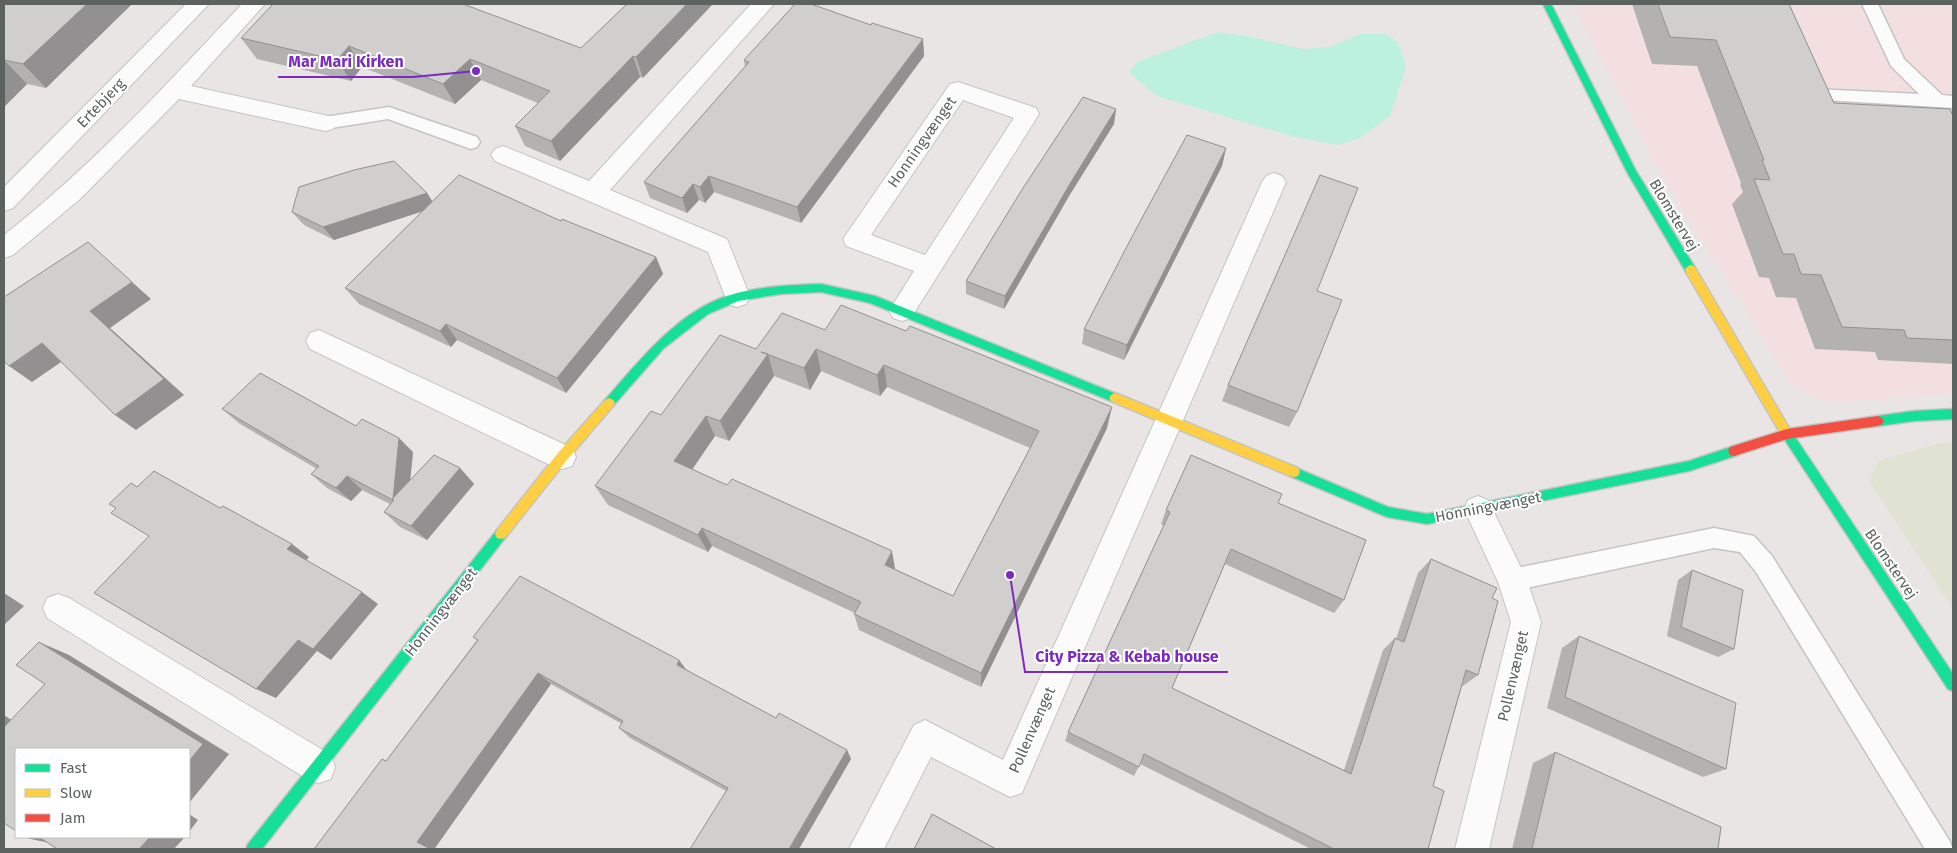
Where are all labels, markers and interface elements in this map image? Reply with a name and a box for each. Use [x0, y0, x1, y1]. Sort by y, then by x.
callout: Mar Mari Kirken [278, 46, 413, 77]
text: Mar Mari Kirken [288, 52, 404, 71]
street label: Ertebjerg [73, 74, 129, 131]
street label: Honningvænget [884, 92, 960, 191]
street label: Blomstervej [1645, 176, 1703, 254]
street label: Honningvænget [1434, 488, 1543, 526]
street label: Blomstervej [1861, 525, 1921, 603]
street label: Honningvænget [401, 564, 481, 660]
street label: Pollenvænget [1494, 628, 1532, 723]
callout: City Pizza & Kebab house [1025, 641, 1228, 672]
text: City Pizza & Kebab house [1035, 647, 1219, 666]
street label: Pollenvænget [1005, 684, 1059, 776]
legend [15, 748, 190, 838]
text: Fast [60, 759, 87, 777]
text: Slow [60, 784, 92, 802]
text: Jam [60, 809, 86, 827]

